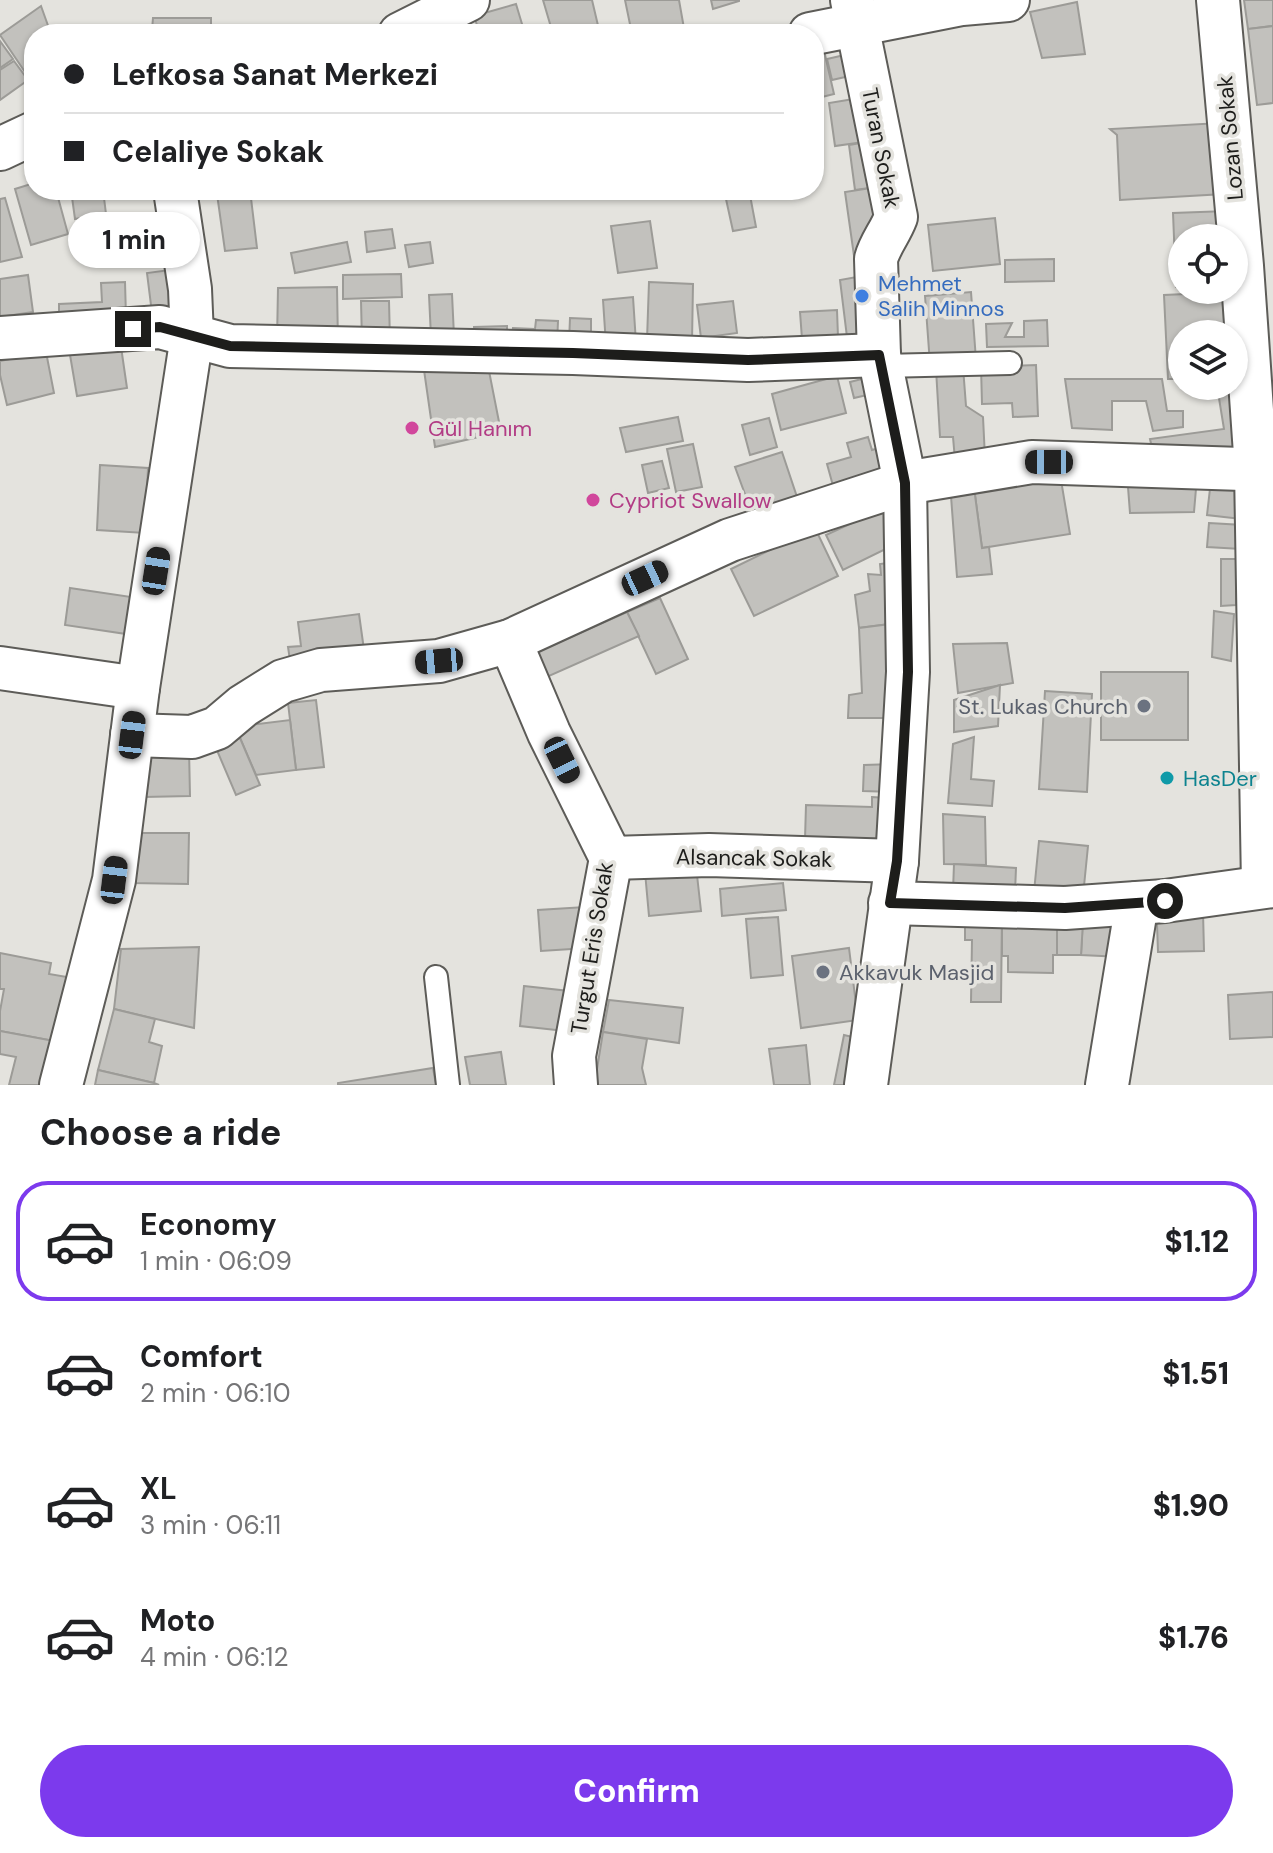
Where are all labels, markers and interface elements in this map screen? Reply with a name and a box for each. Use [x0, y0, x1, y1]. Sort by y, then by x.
text: Lefkosa Sanat Merkezi [112, 55, 438, 94]
street label: Lozan Sokak [1210, 75, 1250, 201]
street label: Turan Sokak [855, 85, 907, 211]
text: Celaliye Sokak [112, 132, 324, 171]
callout: 1 min [67, 213, 199, 269]
text: 1 min [102, 223, 166, 257]
map controls [1168, 224, 1248, 400]
button: locate [1168, 224, 1248, 304]
place label: Mehmet Salih Minnos [878, 269, 1005, 323]
marker: Mehmet Salih Minnos [853, 287, 871, 305]
route end [115, 311, 151, 347]
button: layers [1168, 320, 1248, 400]
place label: Gül Hanım [428, 414, 532, 443]
marker: Gül Hanım [403, 419, 421, 437]
car [1025, 450, 1073, 474]
place label: Cypriot Swallow [609, 486, 772, 515]
marker: Cypriot Swallow [584, 491, 602, 509]
car [140, 545, 172, 597]
car [618, 557, 672, 599]
car [414, 647, 464, 675]
place label: St. Lukas Church [958, 692, 1128, 721]
marker: St. Lukas Church [1135, 697, 1153, 715]
car [117, 710, 147, 760]
car [541, 733, 583, 787]
place label: HasDer [1183, 764, 1257, 793]
marker: HasDer [1158, 769, 1176, 787]
street label: Alsancak Sokak [676, 842, 832, 874]
car [99, 855, 129, 905]
street label: Turgut Eris Sokak [564, 860, 620, 1036]
route start [1147, 883, 1183, 919]
place label: Akkavuk Masjid [839, 958, 994, 987]
marker: Akkavuk Masjid [814, 963, 832, 981]
text: Choose a ride [40, 1109, 281, 1156]
icon: car [44, 1205, 116, 1277]
text: Economy [140, 1205, 277, 1244]
text: $1.12 [1165, 1222, 1229, 1261]
text: 1 min · 06:09 [140, 1244, 292, 1278]
icon: car [44, 1337, 116, 1409]
text: Comfort [140, 1337, 263, 1376]
text: $1.51 [1162, 1354, 1229, 1393]
text: 2 min · 06:10 [140, 1376, 290, 1410]
icon: car [44, 1469, 116, 1541]
text: XL [140, 1469, 177, 1508]
text: $1.90 [1153, 1486, 1229, 1525]
text: 3 min · 06:11 [140, 1508, 281, 1542]
icon: car [44, 1601, 116, 1673]
text: Moto [140, 1601, 215, 1640]
text: $1.76 [1158, 1618, 1229, 1657]
text: 4 min · 06:12 [140, 1640, 288, 1674]
button: Confirm [40, 1745, 1233, 1837]

